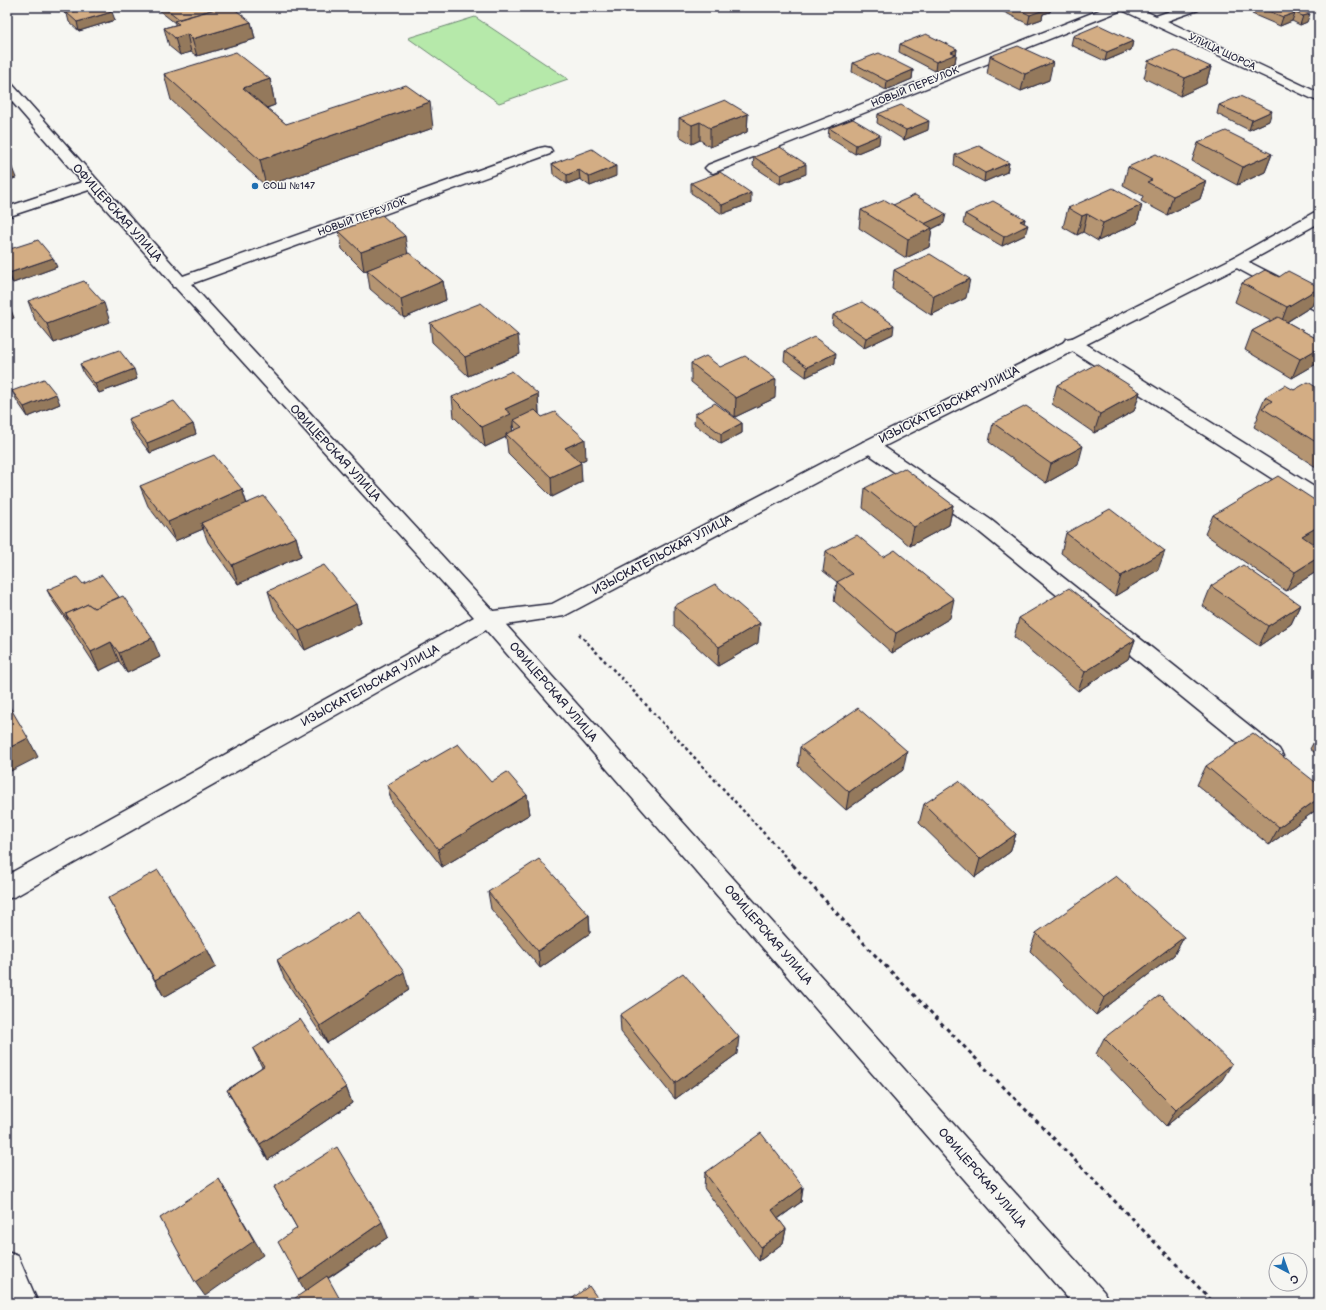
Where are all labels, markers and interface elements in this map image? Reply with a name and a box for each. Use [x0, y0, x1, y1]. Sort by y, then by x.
street label: УЛИЦА ЩОРСА [1186, 31, 1258, 73]
street label: НОВЫЙ ПЕРЕУЛОК [869, 64, 961, 110]
street label: ОФИЦЕРСКАЯ УЛИЦА [69, 161, 166, 266]
place label: СОШ №147 [263, 180, 315, 192]
marker: СОШ №147 [250, 181, 260, 191]
street label: НОВЫЙ ПЕРЕУЛОК [316, 195, 408, 239]
street label: ИЗЫСКАТЕЛЬСКАЯ УЛИЦА [876, 363, 1022, 447]
street label: ОФИЦЕРСКАЯ УЛИЦА [286, 401, 384, 505]
street label: ИЗЫСКАТЕЛЬСКАЯ УЛИЦА [590, 511, 735, 598]
street label: ОФИЦЕРСКАЯ УЛИЦА [506, 639, 601, 745]
street label: ИЗЫСКАТЕЛЬСКАЯ УЛИЦА [298, 641, 442, 730]
street label: ОФИЦЕРСКАЯ УЛИЦА [721, 882, 816, 988]
street label: ОФИЦЕРСКАЯ УЛИЦА [935, 1125, 1030, 1231]
north arrow [1268, 1252, 1308, 1292]
text: С [1287, 1272, 1301, 1287]

